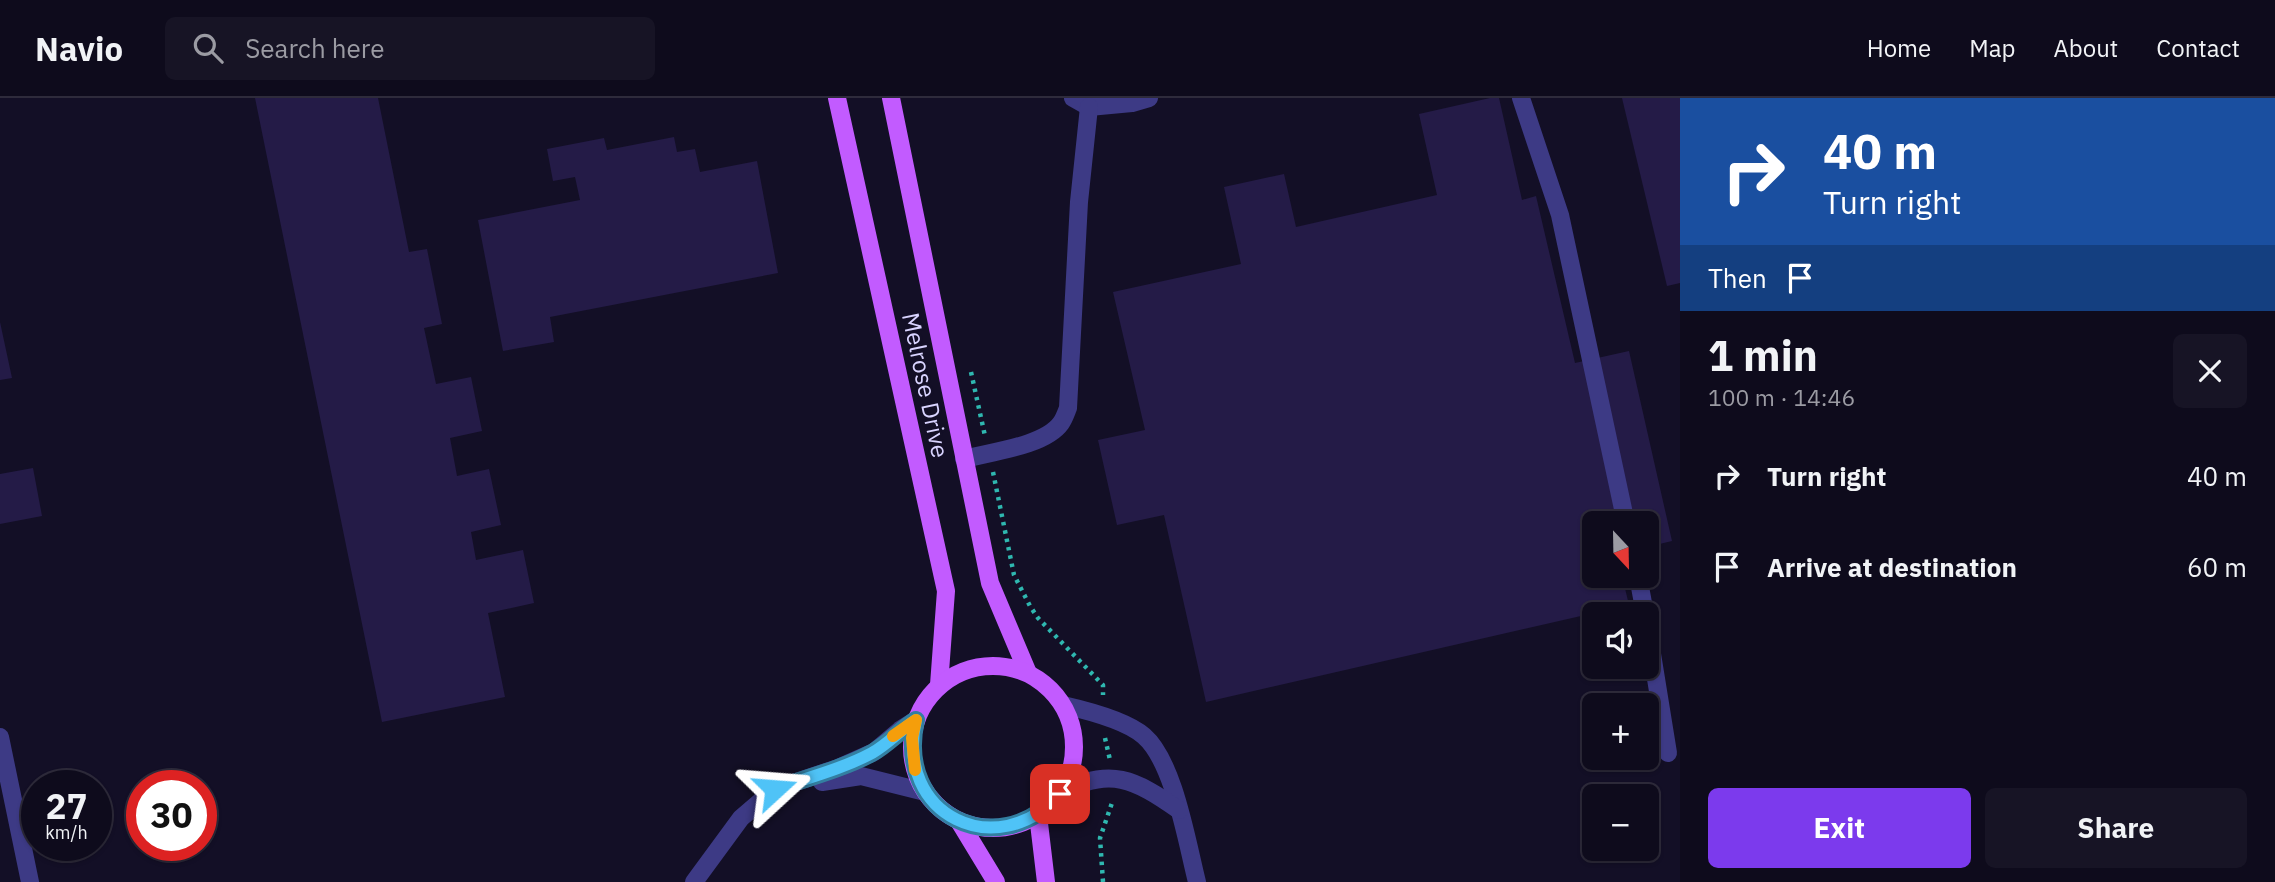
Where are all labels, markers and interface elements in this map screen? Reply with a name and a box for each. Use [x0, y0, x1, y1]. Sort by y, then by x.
search box [165, 17, 655, 80]
text: Navio [35, 27, 123, 70]
icon: search [189, 29, 227, 67]
text: Search here [245, 31, 385, 65]
text: Home [1867, 32, 1931, 64]
text: Map [1969, 32, 2015, 64]
text: About [2053, 32, 2118, 64]
text: Contact [2156, 32, 2240, 64]
text: 40 m [1823, 119, 1937, 182]
icon: right [1708, 126, 1799, 217]
text: Turn right [1823, 181, 1961, 223]
icon: arrive [1781, 259, 1819, 297]
text: Then [1708, 261, 1767, 295]
street label: Melrose Drive [895, 310, 957, 460]
text: 1 min [1708, 328, 1818, 383]
button: close [2173, 334, 2247, 408]
text: 100 m · 14:46 [1708, 382, 1855, 412]
icon: right [1708, 457, 1746, 495]
text: Turn right [1767, 459, 1886, 493]
text: 40 m [2187, 459, 2247, 493]
north arrow [1582, 511, 1659, 588]
map controls [1582, 511, 1659, 861]
icon: arrive [1708, 548, 1746, 586]
text: Arrive at destination [1767, 550, 2017, 584]
text: 60 m [2187, 550, 2247, 584]
button: sound [1582, 602, 1659, 679]
button: + [1582, 693, 1659, 770]
position arrow [738, 752, 812, 826]
pin [1030, 764, 1090, 824]
speed limit sign: 30 [126, 770, 217, 861]
icon: arrive [1041, 775, 1079, 813]
text: 27 [45, 783, 88, 829]
button: − [1582, 784, 1659, 861]
button: Exit [1708, 788, 1971, 868]
button: Share [1985, 788, 2247, 868]
text: km/h [45, 821, 88, 844]

